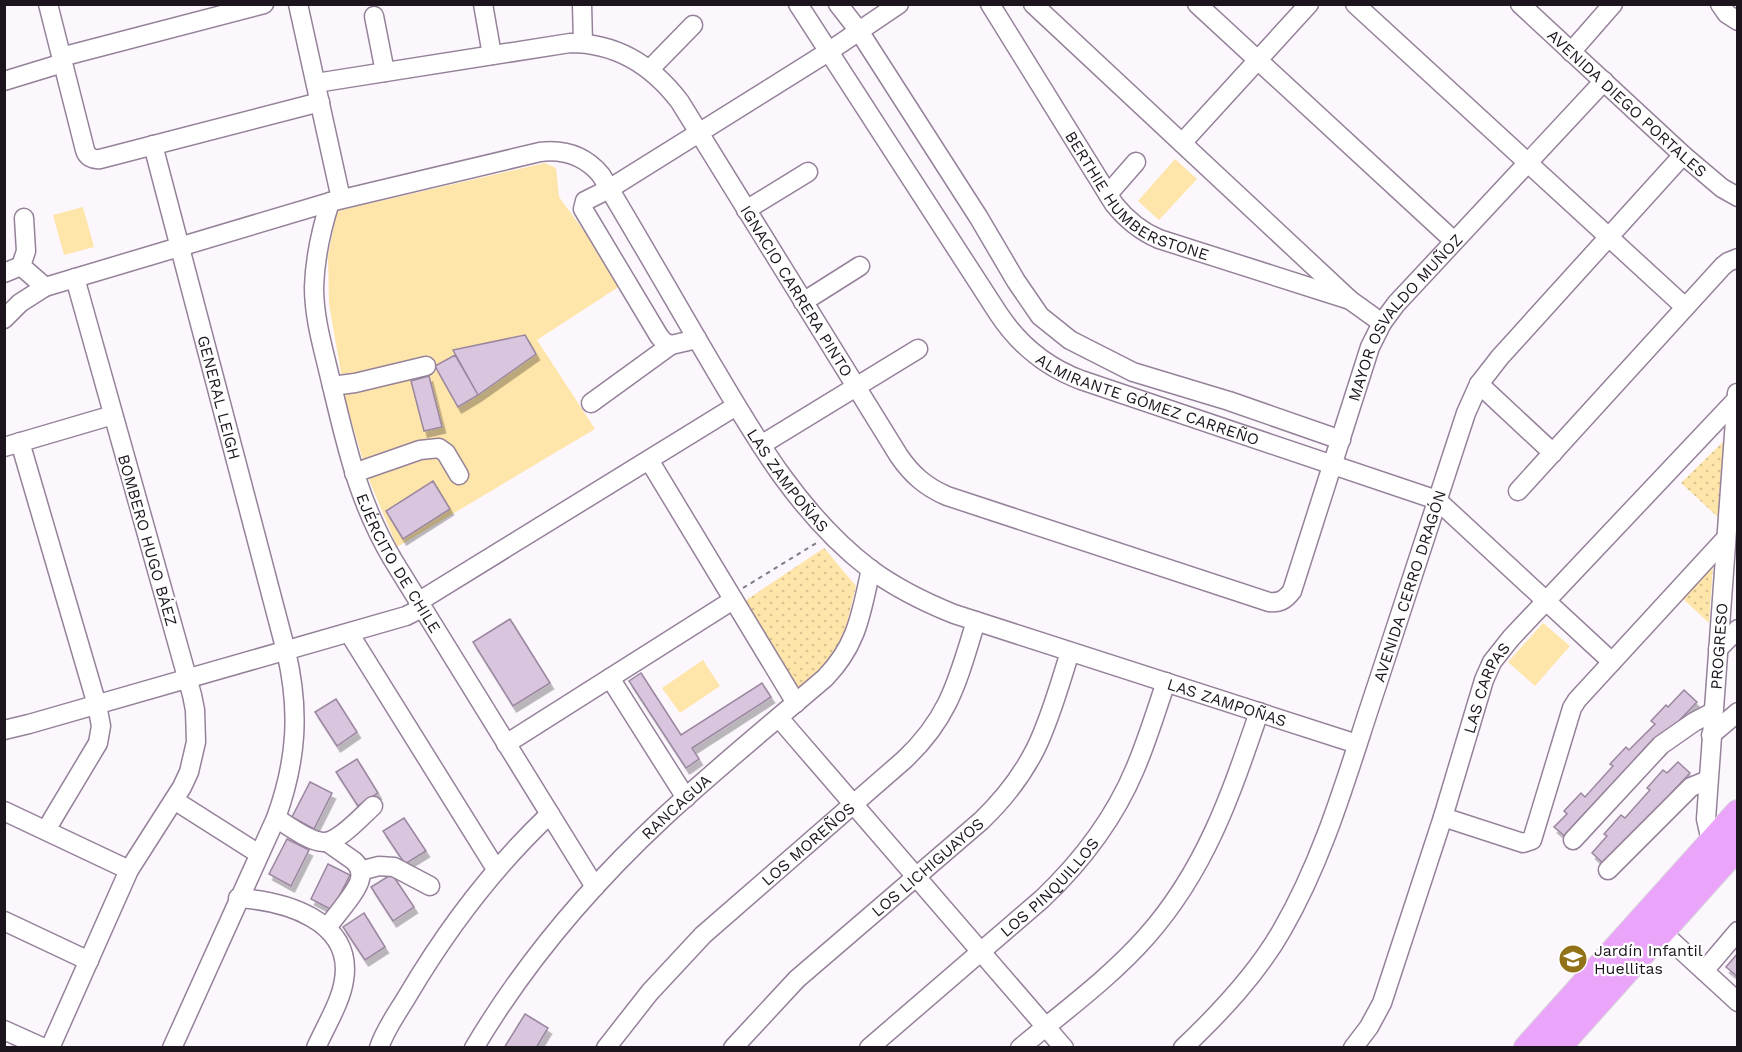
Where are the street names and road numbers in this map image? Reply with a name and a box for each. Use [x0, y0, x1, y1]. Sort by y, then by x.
street label: AVENIDA DIEGO PORTALES [1543, 25, 1711, 181]
street label: BERTHIE HUMBERSTONE [1061, 128, 1211, 264]
street label: IGNACIO CARRERA PINTO [736, 202, 857, 380]
street label: MAYOR OSVALDO MUÑOZ [1344, 230, 1466, 404]
street label: GENERAL LEIGH [193, 333, 244, 462]
street label: ALMIRANTE GÓMEZ CARREÑO [1032, 349, 1262, 449]
street label: LAS ZAMPOÑAS [743, 425, 832, 536]
street label: BOMBERO HUGO BÁEZ [114, 452, 181, 628]
street label: AVENIDA CERRO DRAGÓN [1370, 488, 1450, 685]
street label: EJÉRCITO DE CHILE [352, 491, 445, 636]
street label: PROGRESO [1706, 602, 1732, 690]
street label: LAS CARPAS [1460, 639, 1514, 736]
street label: LAS ZAMPOÑAS [1165, 674, 1289, 731]
street label: RANCAGUA [638, 770, 715, 843]
street label: LOS MOREÑOS [758, 798, 859, 890]
street label: LOS LICHIGUAYOS [868, 814, 988, 921]
street label: LOS PINQUILLOS [996, 834, 1103, 941]

